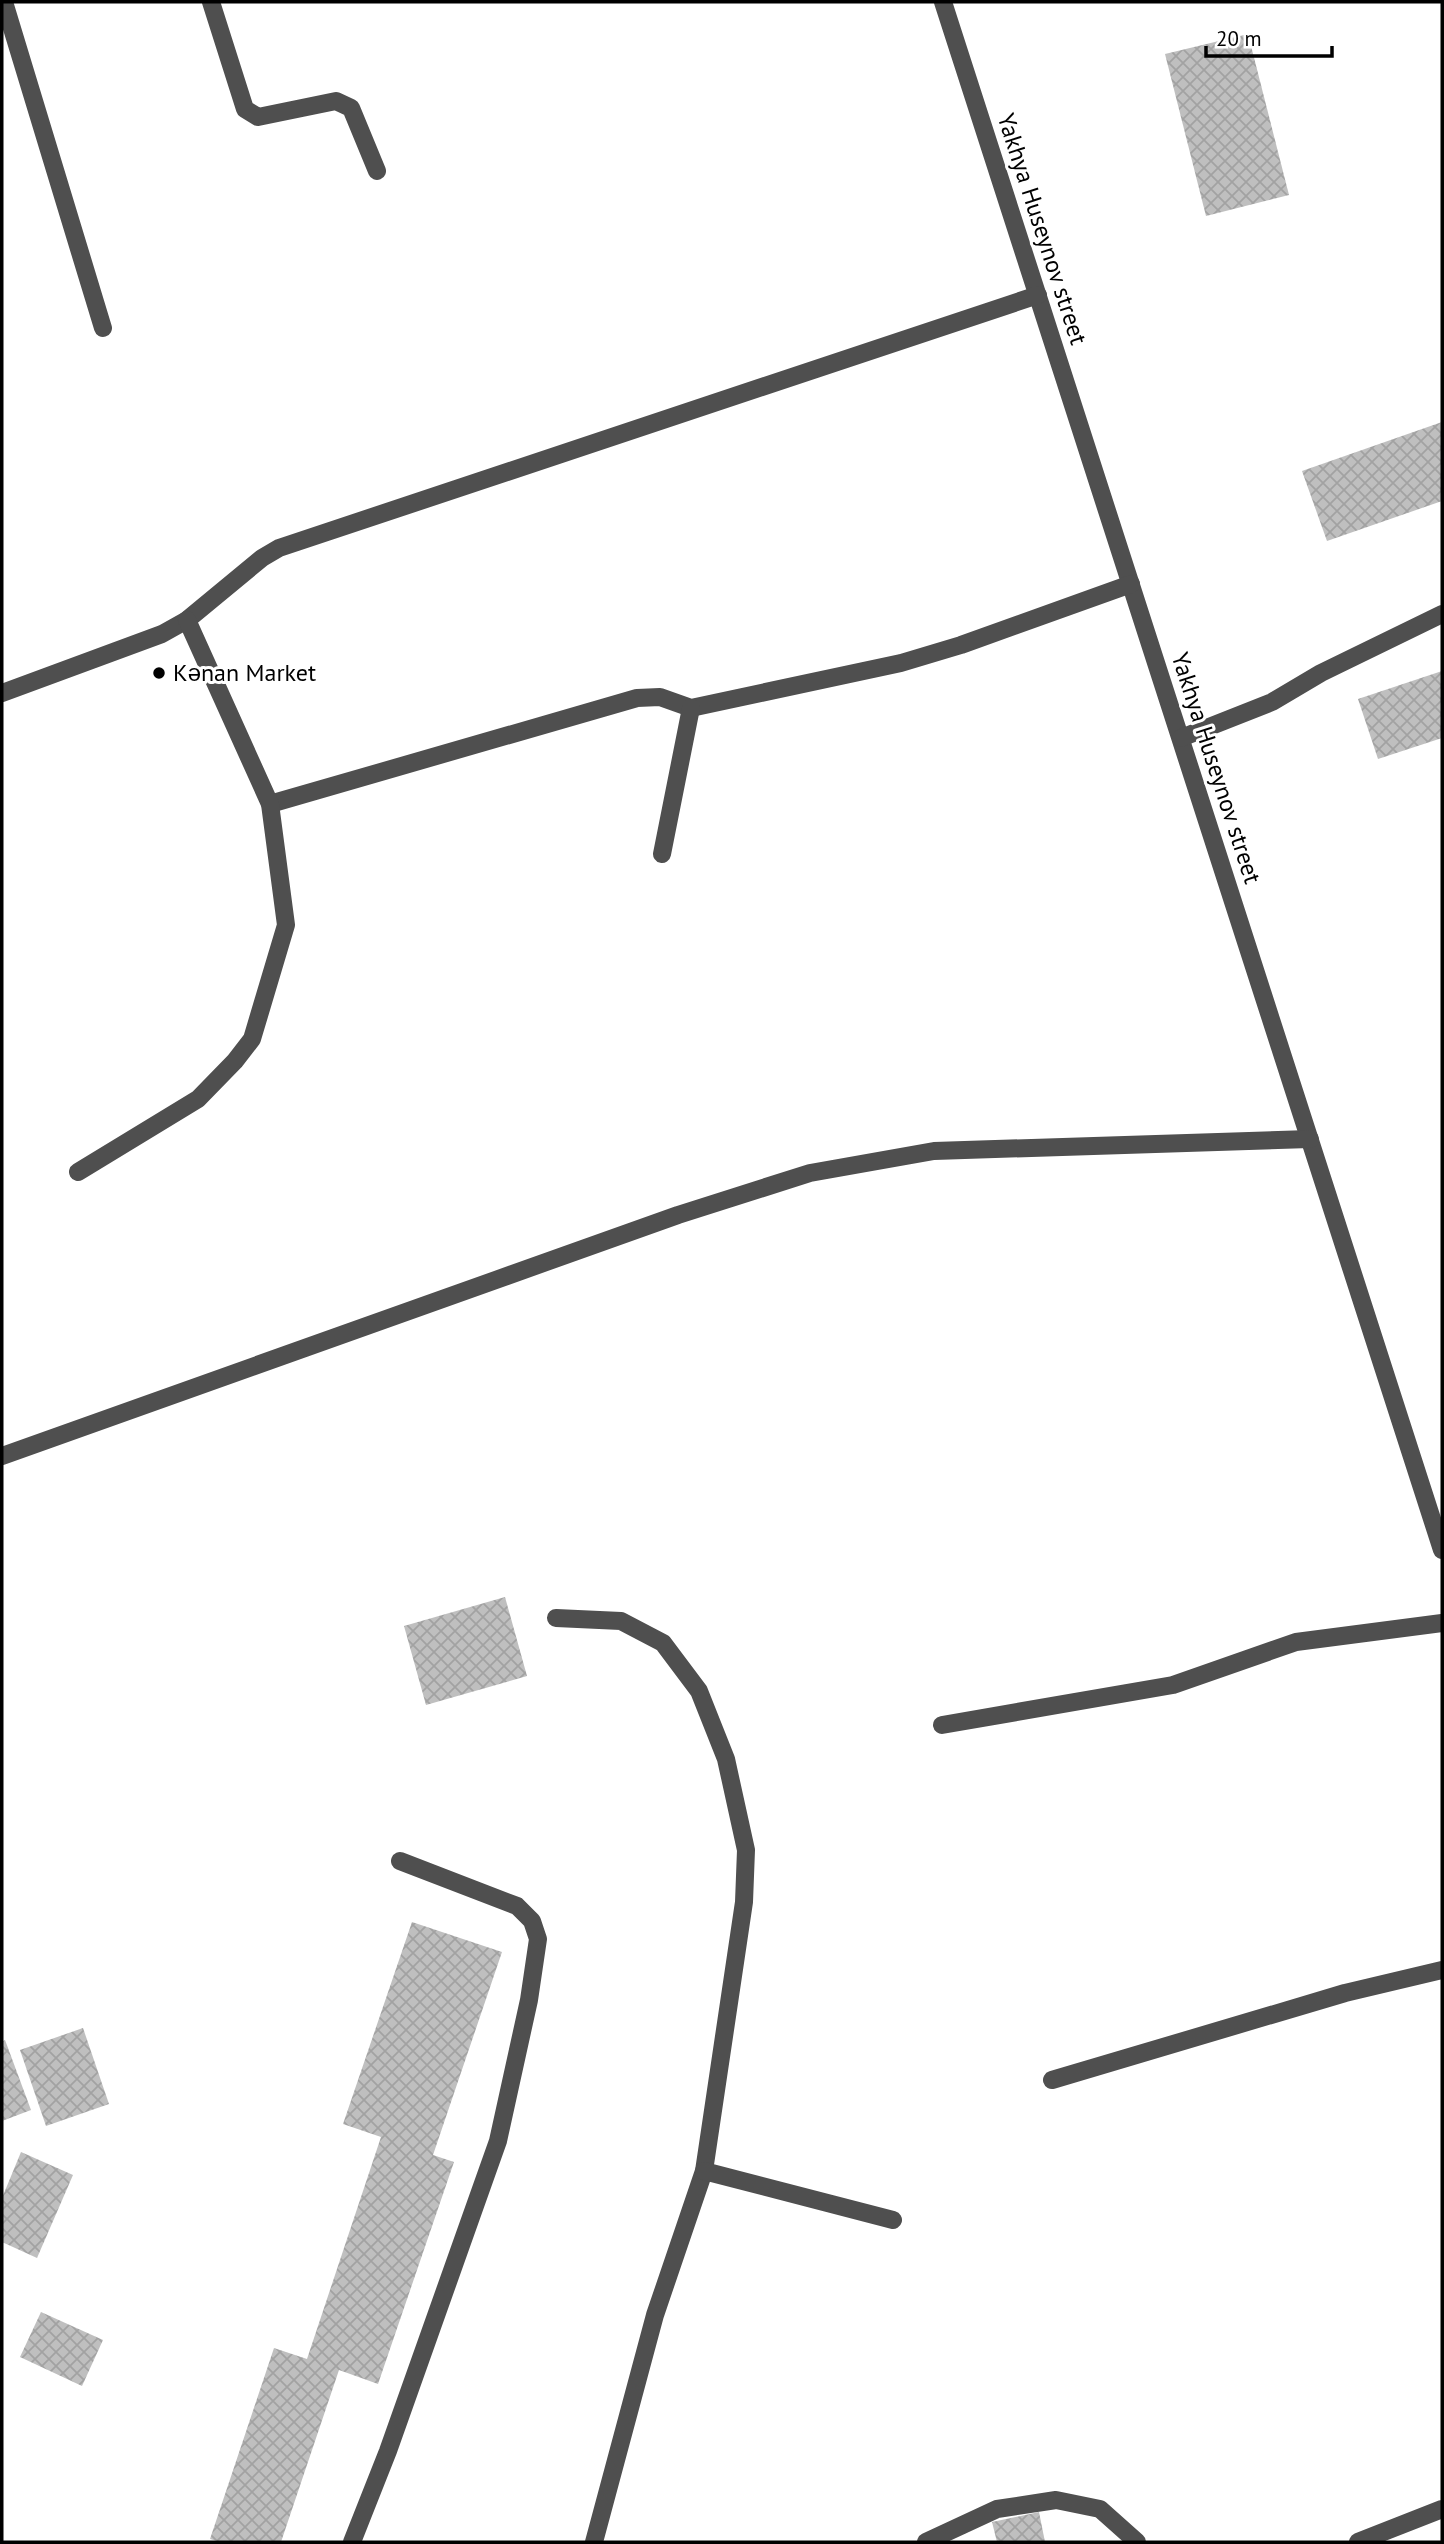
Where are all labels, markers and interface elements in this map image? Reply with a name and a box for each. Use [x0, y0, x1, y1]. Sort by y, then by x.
scale bar [1206, 14, 1332, 58]
text: 20 m [1216, 25, 1262, 52]
street label: Yakhya Huseynov street [990, 109, 1094, 348]
street label: Yakhya Huseynov street [1164, 648, 1268, 887]
place label: Kənan Market [173, 657, 316, 688]
marker: Kənan Market [151, 665, 167, 681]

